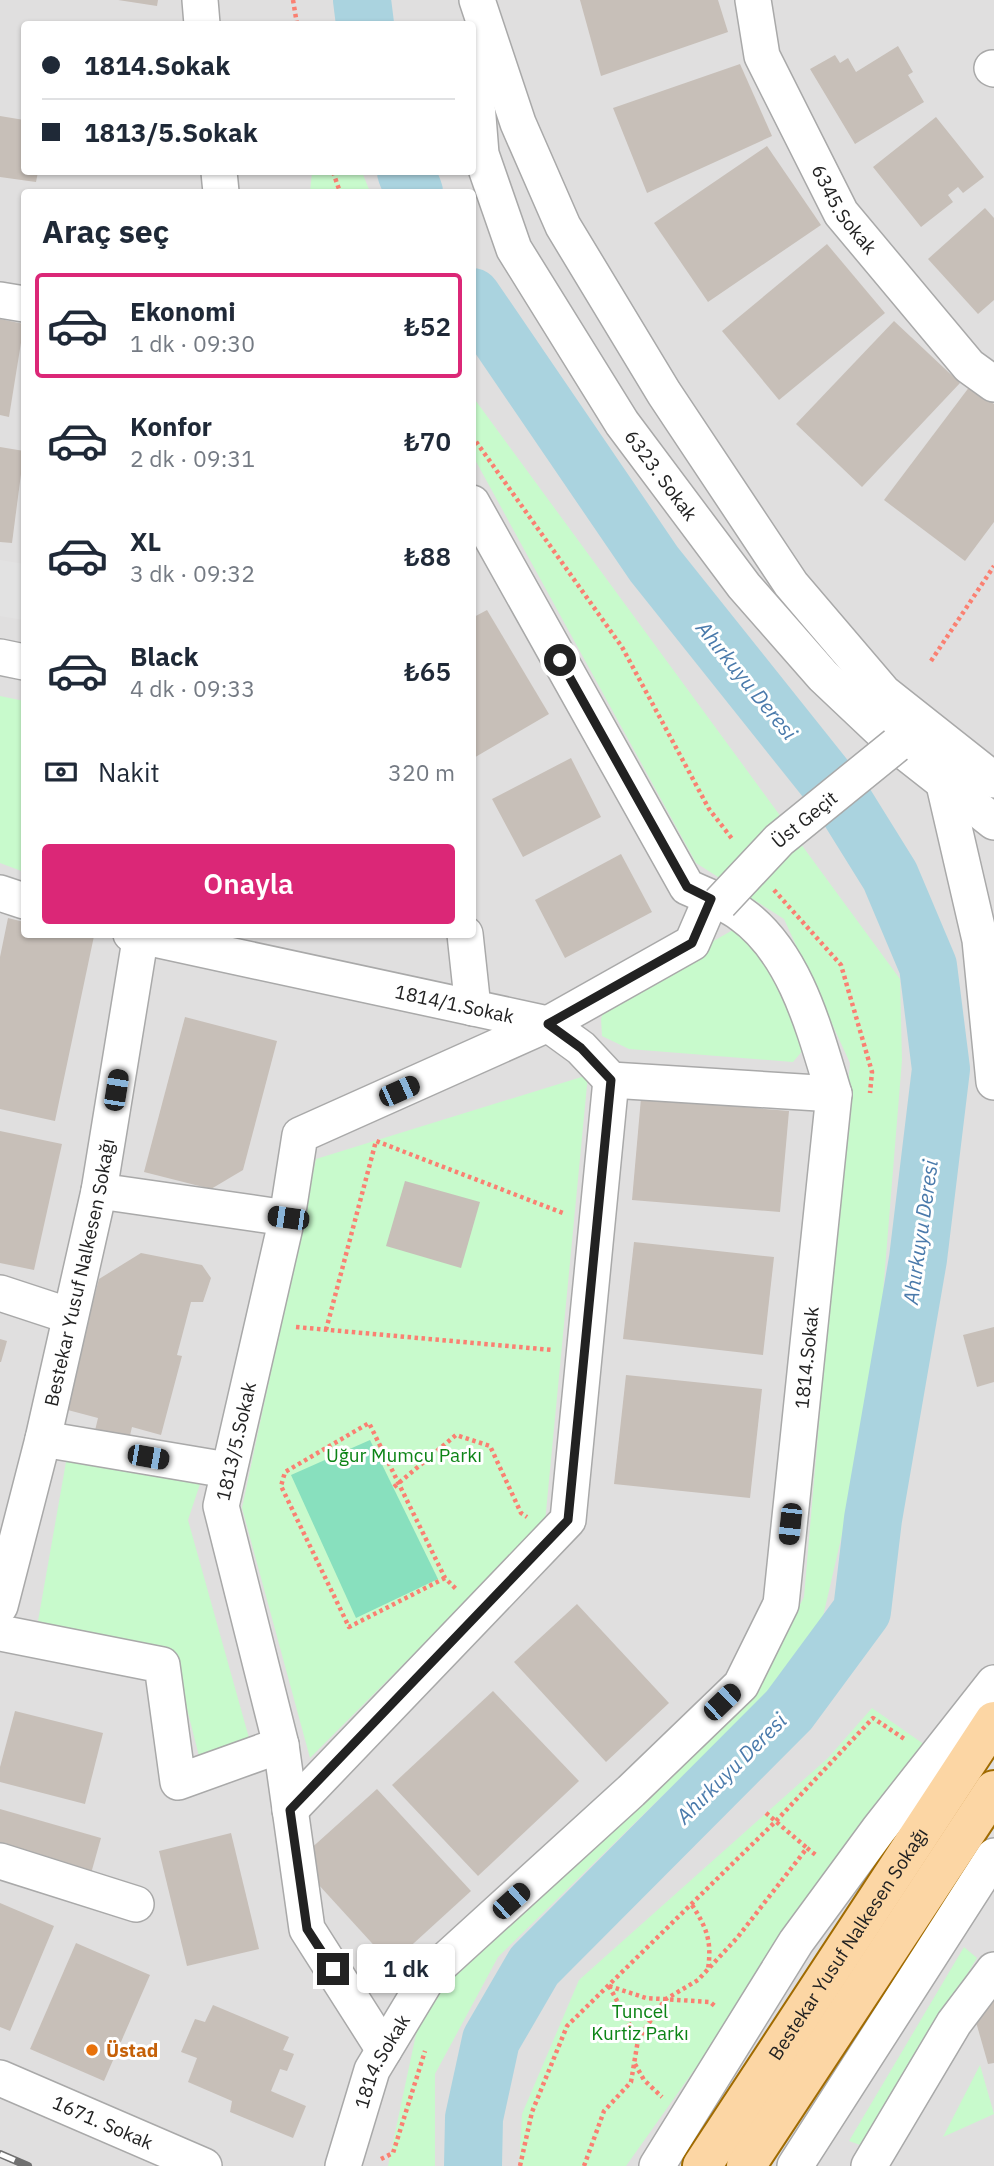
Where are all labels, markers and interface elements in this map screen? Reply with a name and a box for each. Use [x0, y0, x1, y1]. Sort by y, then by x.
text: 1814.Sokak [84, 48, 230, 82]
text: 1813/5.Sokak [84, 115, 258, 149]
street label: 6345.Sokak [807, 160, 882, 259]
text: Araç seç [42, 210, 169, 252]
icon: car [46, 294, 109, 357]
text: Ekonomi [130, 294, 236, 328]
text: ₺52 [404, 309, 451, 343]
text: 1 dk · 09:30 [130, 328, 255, 358]
icon: car [46, 409, 109, 472]
text: Konfor [130, 409, 212, 443]
text: ₺70 [404, 424, 451, 458]
street label: 6323. Sokak [619, 425, 703, 525]
text: 2 dk · 09:31 [130, 443, 255, 473]
icon: car [46, 524, 109, 587]
text: XL [130, 524, 161, 558]
text: ₺88 [404, 539, 451, 573]
text: 3 dk · 09:32 [130, 558, 255, 588]
water label: Ahırkuyu Deresi [690, 614, 804, 746]
icon: car [46, 639, 109, 702]
text: Black [130, 639, 198, 673]
route start [544, 644, 576, 676]
text: ₺65 [404, 654, 451, 688]
text: 4 dk · 09:33 [130, 673, 255, 703]
icon: cash [42, 753, 80, 791]
text: Nakit [98, 755, 160, 789]
text: 320 m [388, 757, 455, 787]
street label: Üst Geçit [767, 786, 842, 853]
button: Onayla [42, 844, 455, 924]
street label: 1814/1.Sokak [393, 979, 516, 1028]
car [103, 1068, 130, 1112]
car [376, 1073, 423, 1109]
street label: Bestekar Yusuf Nalkesen Sokağı [39, 1137, 119, 1409]
water label: Ahırkuyu Deresi [896, 1157, 944, 1307]
car [266, 1205, 311, 1231]
street label: 1814.Sokak [789, 1305, 824, 1410]
street label: 1813/5.Sokak [211, 1380, 261, 1503]
car [126, 1443, 171, 1471]
park label: Uğur Mumcu Parkı [326, 1443, 482, 1467]
car [778, 1502, 803, 1546]
car [700, 1680, 745, 1724]
water label: Ahırkuyu Deresi [669, 1706, 793, 1830]
street label: Bestekar Yusuf Nalkesen Sokağı [763, 1823, 933, 2064]
car [489, 1879, 534, 1923]
callout: 1 dk [358, 1944, 456, 1994]
route end [317, 1953, 349, 1985]
text: 1 dk [383, 1953, 429, 1983]
park label: Tuncel Kurtiz Parkı [591, 1999, 689, 2045]
street label: 1814.Sokak [349, 2010, 415, 2111]
place label: Üstad [106, 2038, 158, 2062]
marker: Üstad [84, 2042, 100, 2058]
street label: 1671. Sokak [49, 2090, 157, 2155]

